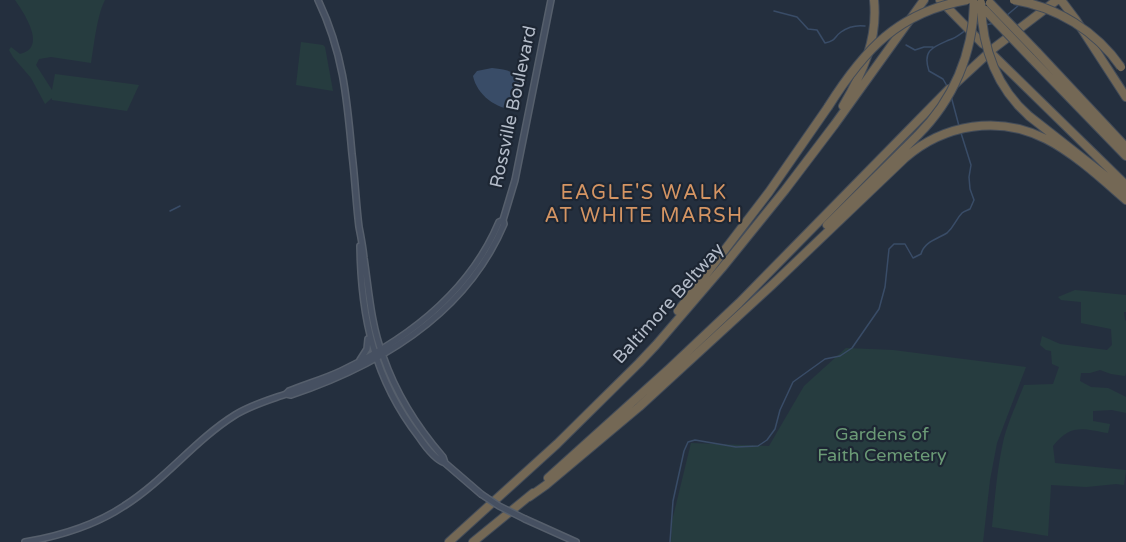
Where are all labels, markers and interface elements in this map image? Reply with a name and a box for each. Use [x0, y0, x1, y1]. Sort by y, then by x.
street label: Rossville Boulevard [486, 24, 542, 190]
district label: EAGLE'S WALK AT WHITE MARSH [544, 182, 744, 229]
street label: Baltimore Beltway [609, 239, 729, 369]
park label: Gardens of Faith Cemetery [817, 424, 947, 466]

